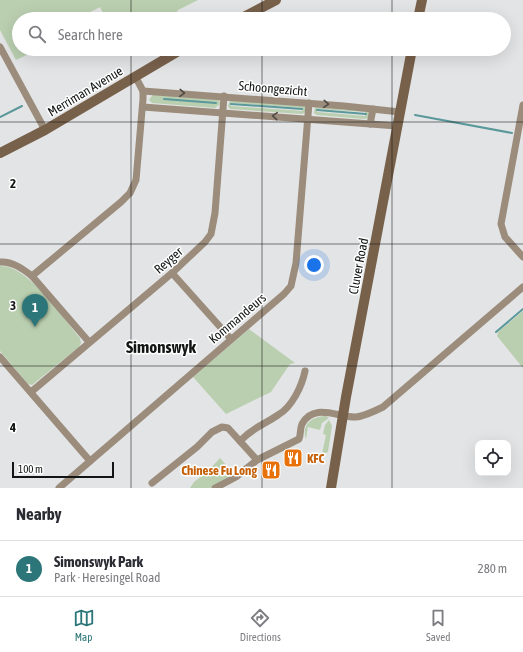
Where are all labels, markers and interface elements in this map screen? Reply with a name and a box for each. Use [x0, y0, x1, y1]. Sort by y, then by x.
search box [12, 12, 511, 56]
icon: search [26, 23, 48, 45]
text: Search here [58, 26, 123, 43]
street label: Merriman Avenue [45, 63, 126, 120]
street label: Schoongezicht [238, 78, 308, 99]
one-way arrow [179, 89, 185, 98]
one-way arrow [323, 100, 329, 109]
one-way arrow [272, 111, 278, 120]
text: 2 [10, 176, 16, 191]
street label: Cluver Road [346, 237, 371, 296]
street label: Reyger [151, 244, 186, 277]
your location [304, 255, 324, 275]
street label: Kommandeurs [206, 290, 269, 347]
pin: 1 [22, 294, 48, 327]
text: 3 [10, 298, 16, 313]
district label: Simonswyk [126, 337, 197, 357]
text: 4 [9, 420, 16, 435]
map controls [475, 440, 511, 476]
button: locate [475, 440, 511, 476]
restaurant icon: KFC [282, 447, 304, 469]
place label: KFC [307, 451, 325, 466]
restaurant icon: Chinese Fu Long [260, 459, 282, 481]
scale bar [12, 460, 114, 479]
text: 100 m [18, 463, 43, 475]
place label: Chinese Fu Long [181, 463, 257, 478]
text: Nearby [16, 504, 62, 524]
text: Simonswyk Park [54, 553, 143, 570]
text: 1 [26, 561, 32, 576]
text: 280 m [478, 561, 507, 576]
text: Park · Heresingel Road [54, 570, 160, 585]
tab: Map [73, 607, 95, 643]
tab: Directions [240, 607, 281, 643]
tab: Saved [426, 607, 450, 643]

